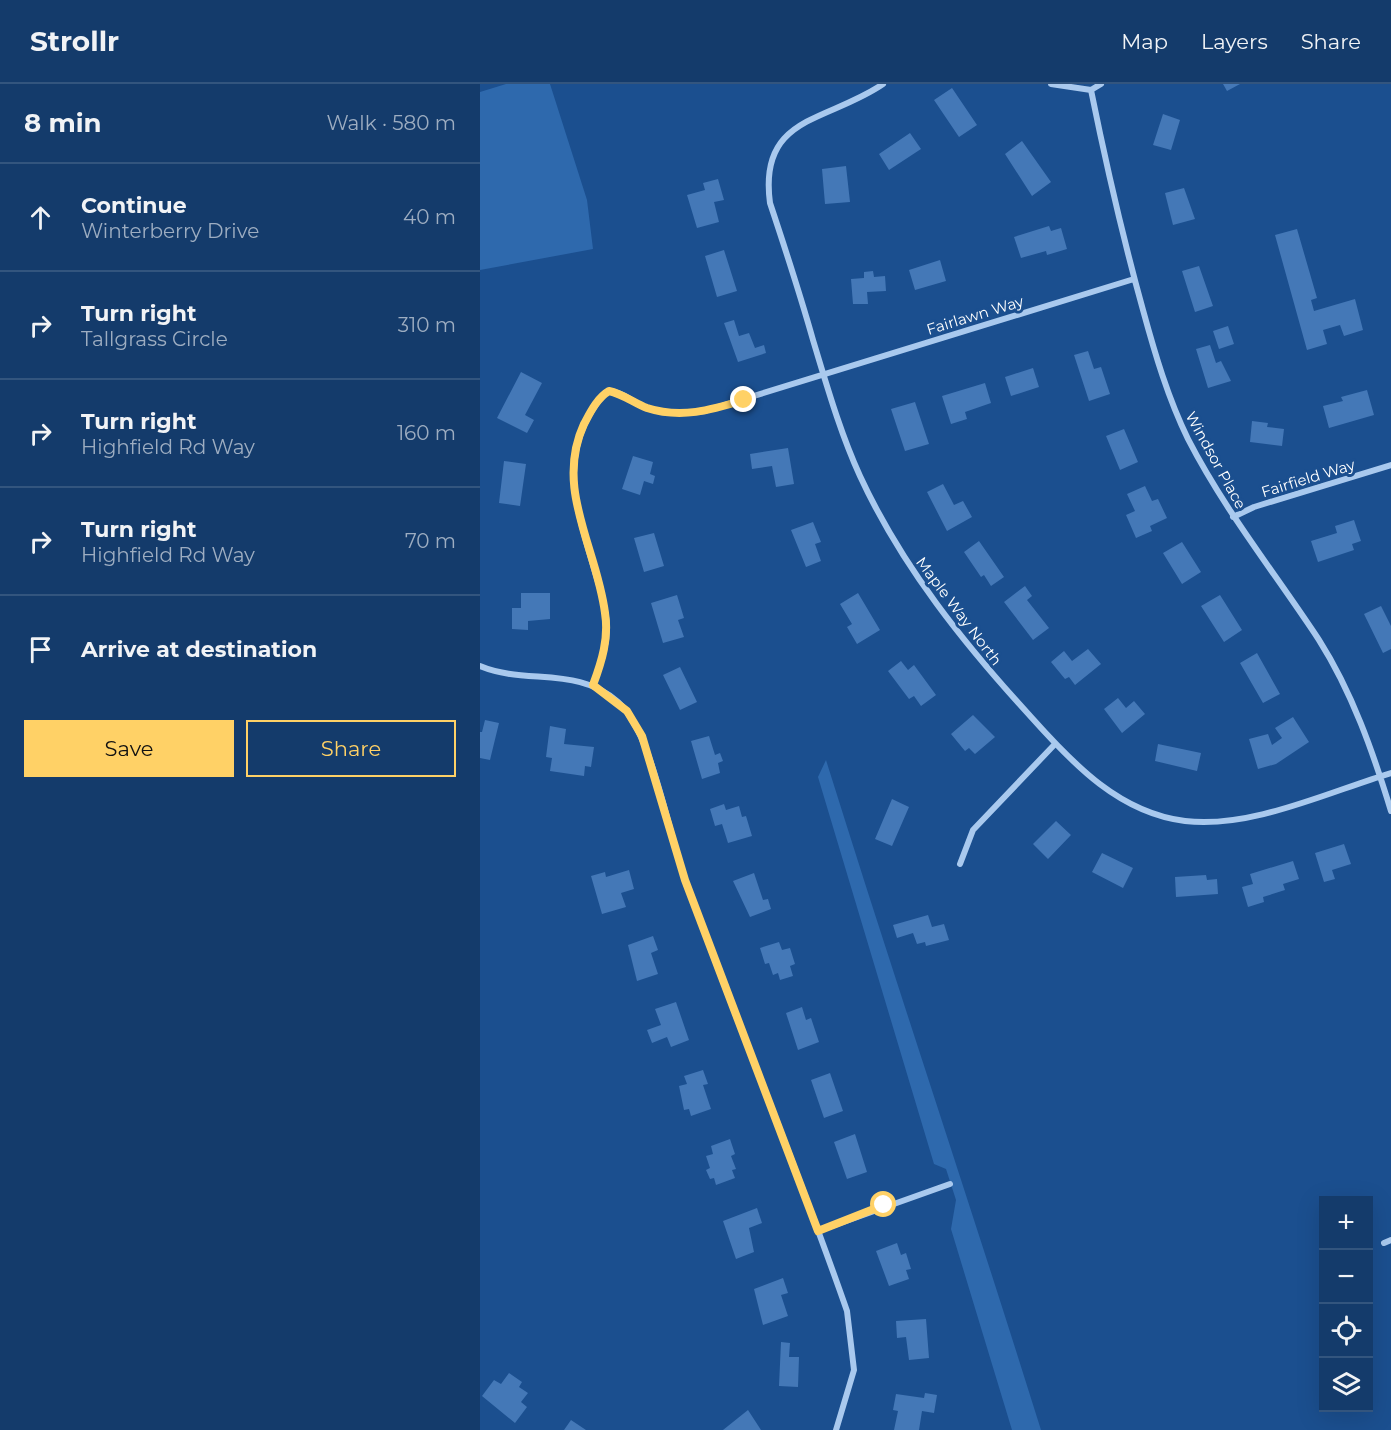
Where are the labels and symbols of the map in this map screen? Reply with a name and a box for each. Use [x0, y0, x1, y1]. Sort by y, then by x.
street label: Fairlawn Way [924, 291, 1027, 339]
route end [730, 386, 756, 412]
street label: Windsor Place [1181, 408, 1251, 512]
street label: Fairfield Way [1259, 454, 1358, 501]
street label: Maple Way North [912, 553, 1006, 669]
route start [870, 1191, 896, 1217]

